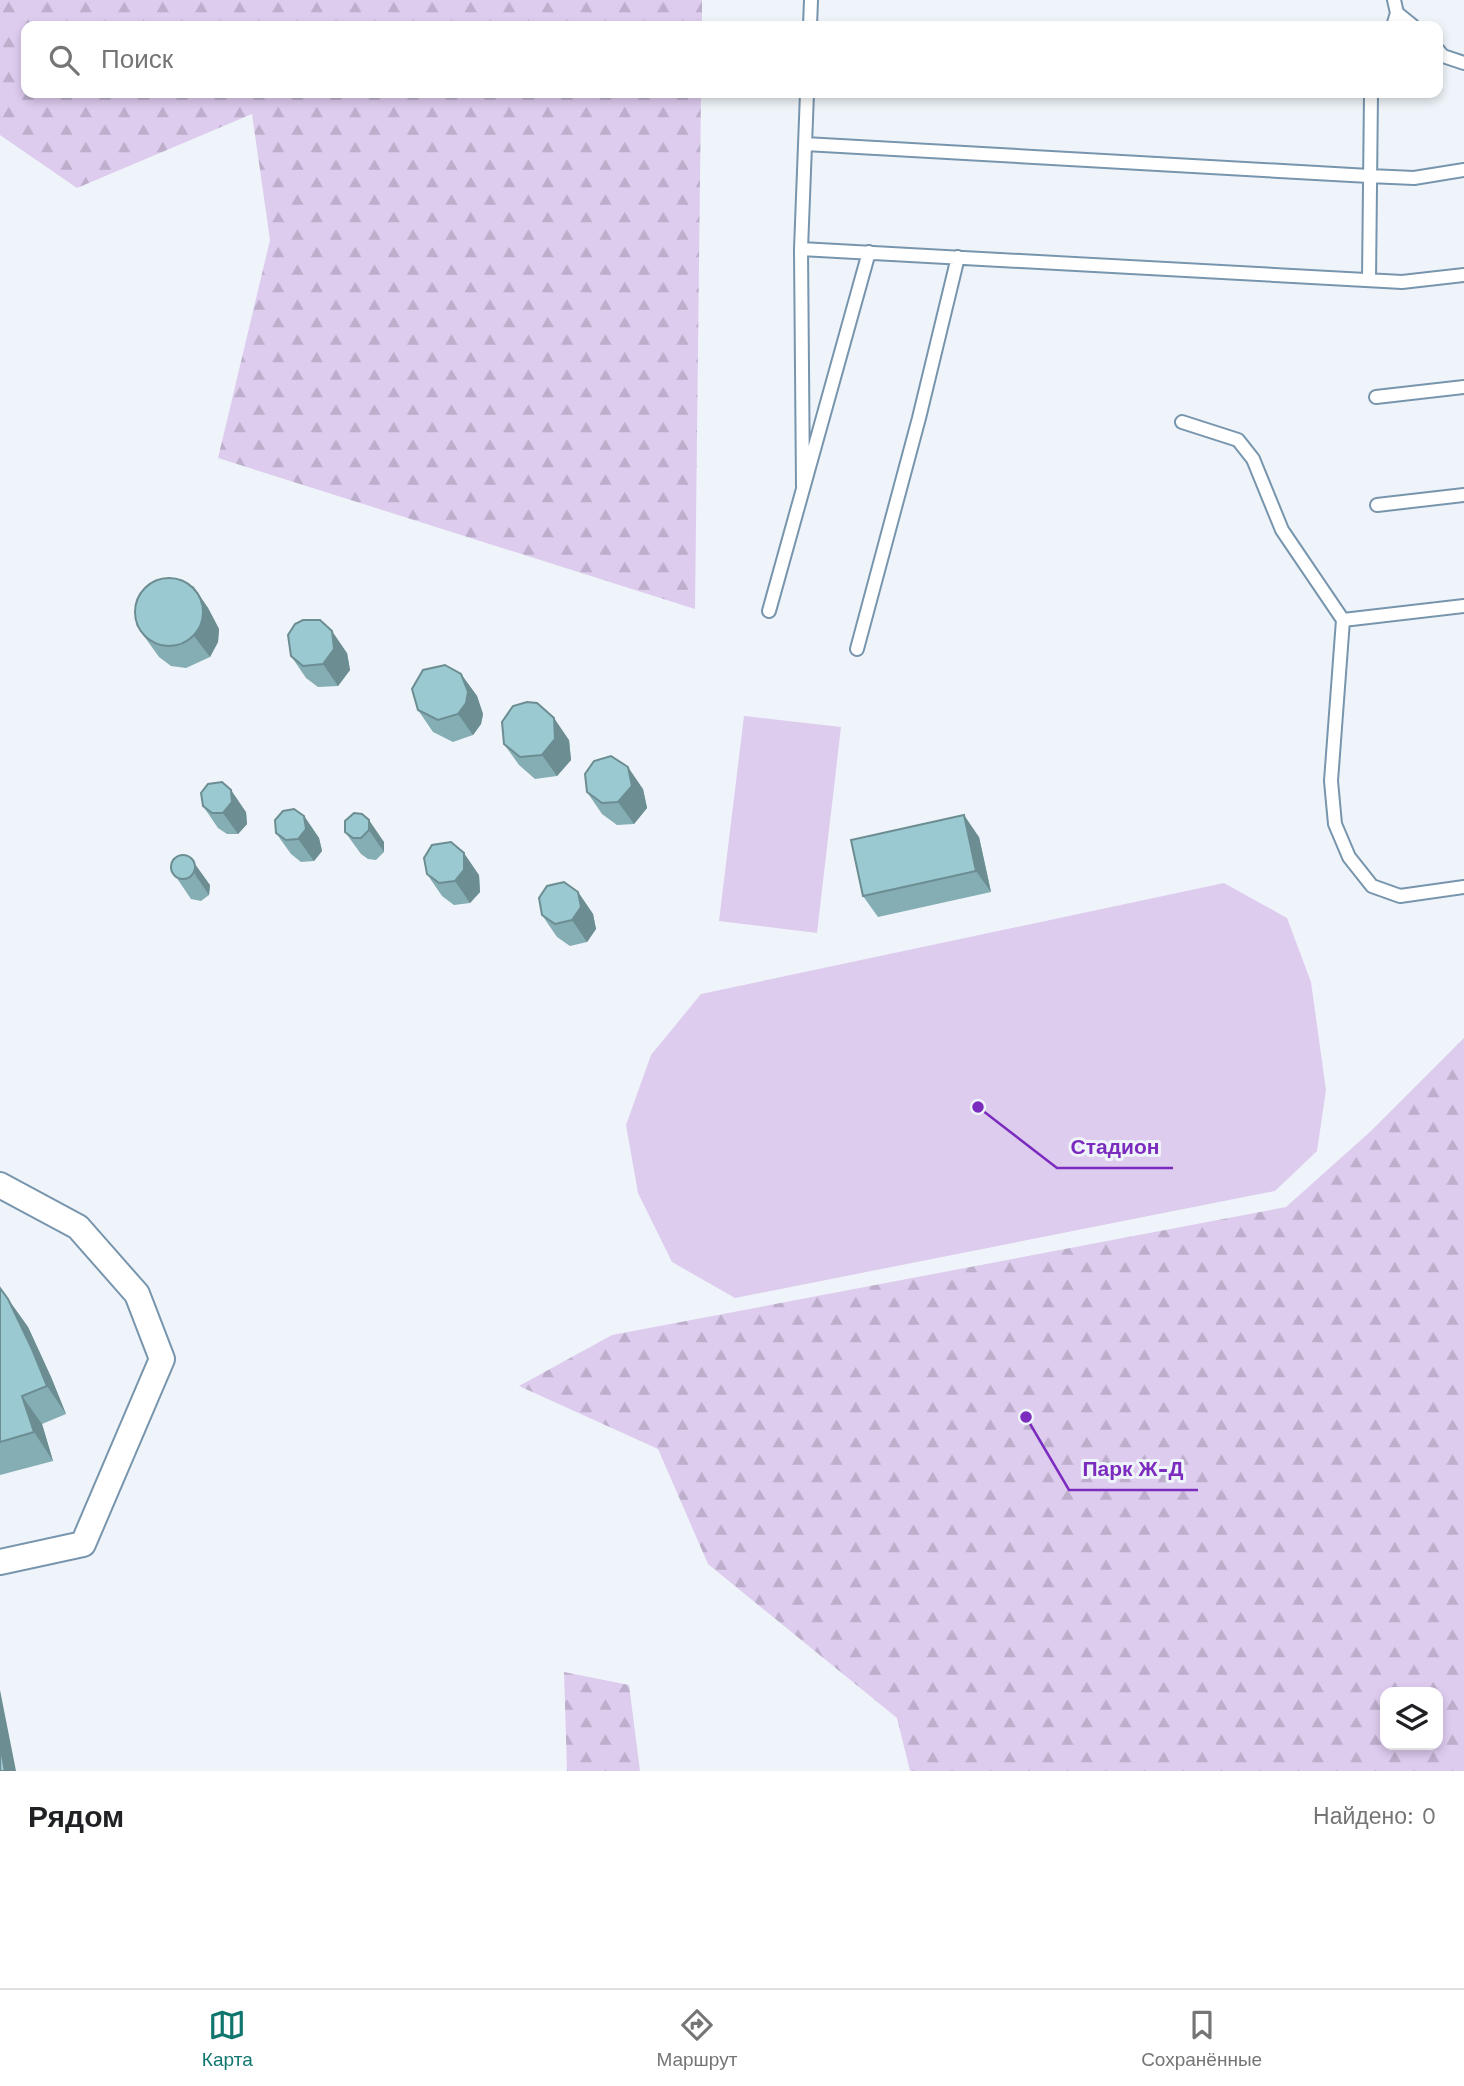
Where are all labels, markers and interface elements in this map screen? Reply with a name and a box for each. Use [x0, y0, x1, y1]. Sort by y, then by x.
search box [21, 21, 1443, 98]
icon: search [45, 41, 83, 79]
text: Поиск [101, 44, 173, 74]
callout: Стадион [1057, 1126, 1173, 1168]
text: Стадион [1071, 1134, 1159, 1159]
callout: Парк Ж-Д [1069, 1448, 1198, 1490]
text: Парк Ж-Д [1082, 1456, 1184, 1481]
map controls [1380, 1687, 1443, 1750]
button: layers [1380, 1687, 1443, 1750]
text: Рядом [28, 1799, 124, 1834]
text: Найдено: 0 [1313, 1803, 1436, 1830]
tab: Карта [202, 2006, 253, 2071]
tab: Маршрут [656, 2006, 737, 2071]
tab: Сохранённые [1141, 2006, 1262, 2071]

